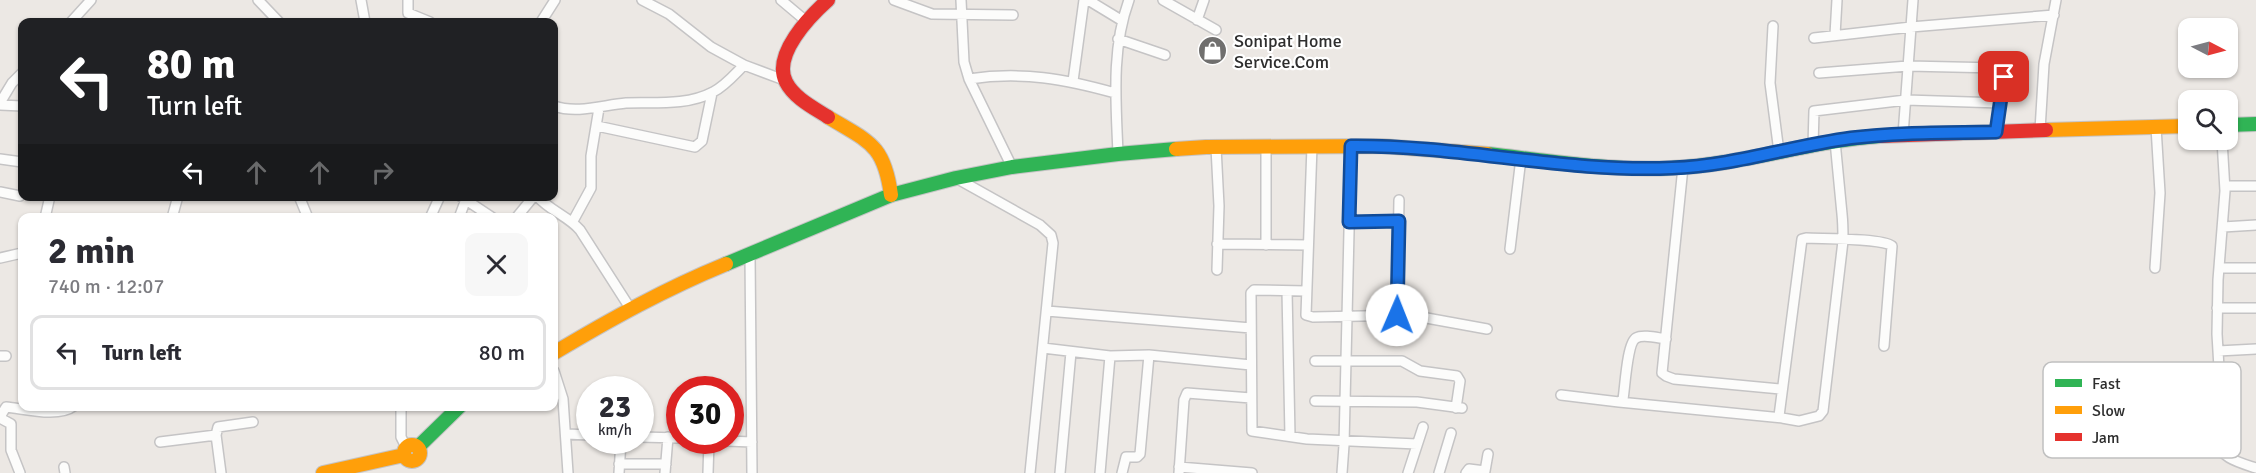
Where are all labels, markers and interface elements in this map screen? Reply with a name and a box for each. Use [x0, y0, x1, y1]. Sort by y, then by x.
north arrow [2178, 18, 2238, 78]
map controls [2178, 18, 2238, 150]
place label: Sonipat Home Service.Com [1234, 30, 1342, 73]
shop icon: Sonipat Home Service.Com [1197, 35, 1229, 67]
text: 80 m [147, 39, 236, 90]
icon: left [48, 42, 126, 120]
pin [1978, 51, 2029, 102]
icon: arrive [1987, 60, 2020, 93]
text: Turn left [147, 90, 242, 123]
button: search [2178, 90, 2238, 150]
icon: left [177, 156, 210, 189]
icon: ahead [240, 156, 273, 189]
icon: ahead [303, 156, 336, 189]
icon: right [366, 156, 399, 189]
text: 2 min [48, 229, 135, 274]
button: close [465, 233, 528, 296]
text: 740 m · 12:07 [48, 274, 164, 299]
position arrow [1365, 283, 1429, 347]
icon: left [51, 336, 84, 369]
text: Turn left [102, 339, 182, 366]
text: 80 m [479, 339, 525, 366]
legend [2043, 362, 2241, 458]
text: Fast [2092, 374, 2121, 394]
speed limit sign: 30 [666, 376, 744, 454]
text: 23 [599, 389, 631, 426]
text: Slow [2092, 401, 2126, 421]
text: km/h [598, 421, 632, 439]
text: Jam [2092, 428, 2120, 448]

